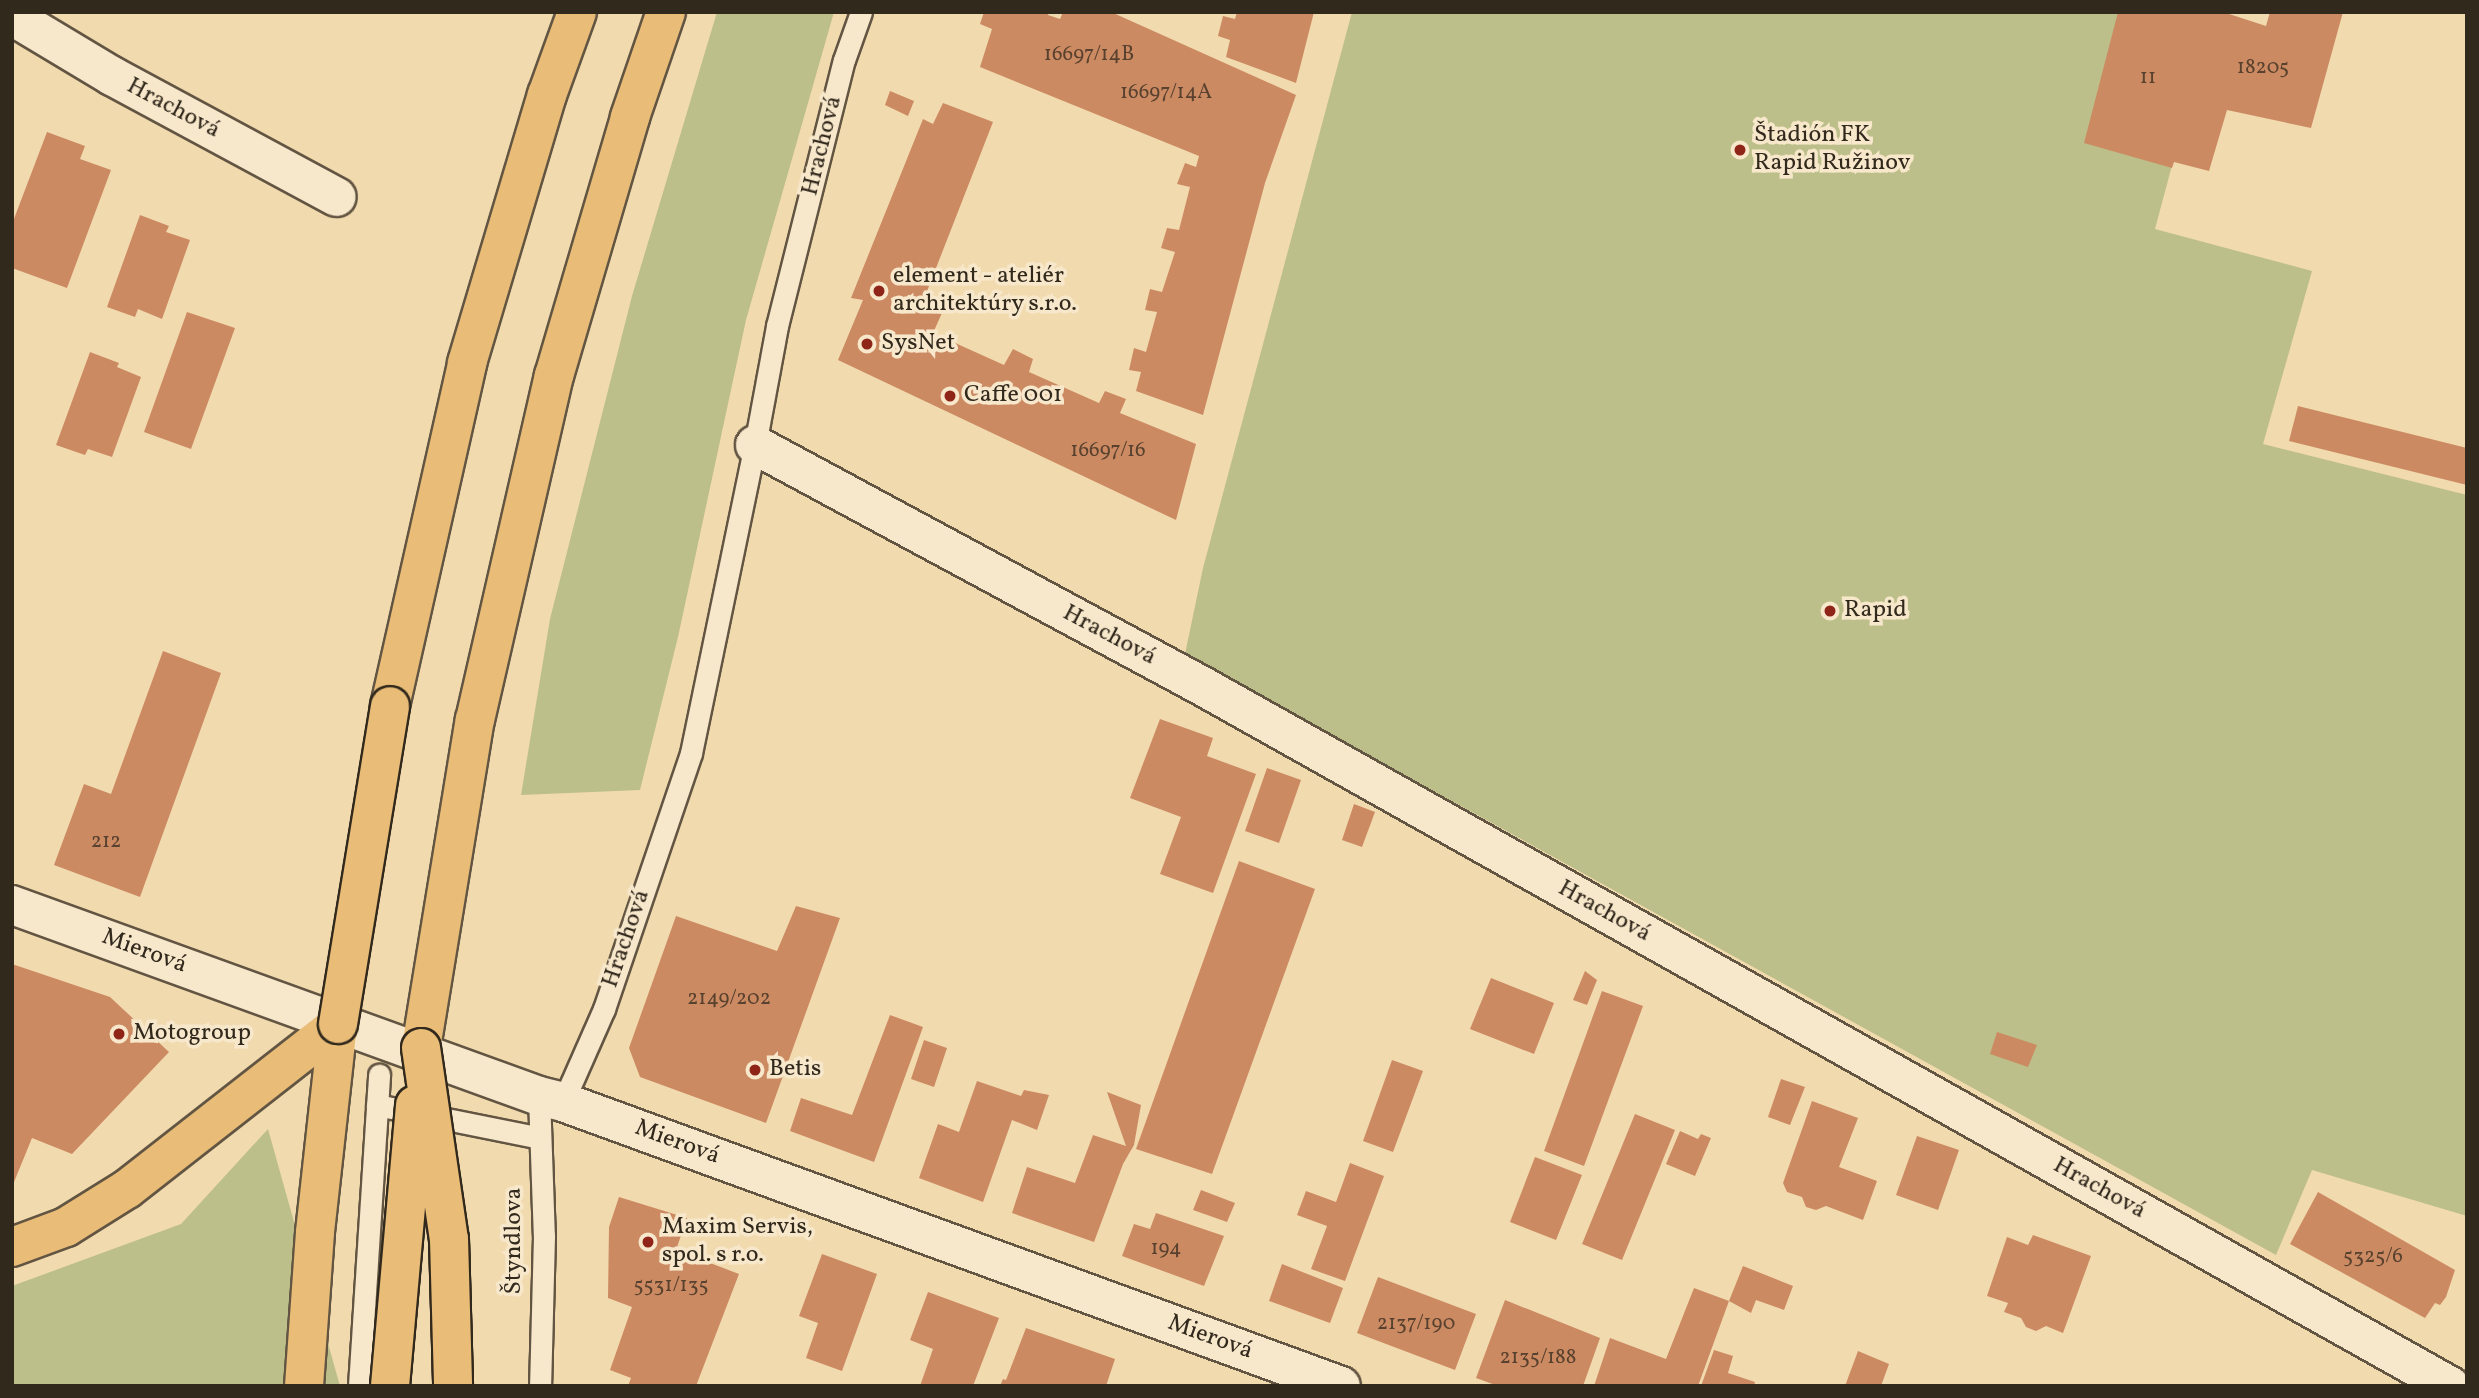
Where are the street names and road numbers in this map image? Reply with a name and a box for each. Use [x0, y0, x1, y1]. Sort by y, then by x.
street label: Hrachová [121, 72, 225, 146]
street label: Hrachová [797, 93, 849, 199]
street label: Hrachová [1057, 599, 1161, 673]
street label: Hrachová [1553, 875, 1655, 949]
street label: Hrachová [597, 886, 657, 992]
street label: Mierová [98, 923, 190, 981]
street label: Mierová [631, 1114, 723, 1172]
street label: Hrachová [2048, 1152, 2150, 1226]
street label: Štyndlova [501, 1188, 529, 1294]
street label: Mierová [1164, 1309, 1256, 1367]

